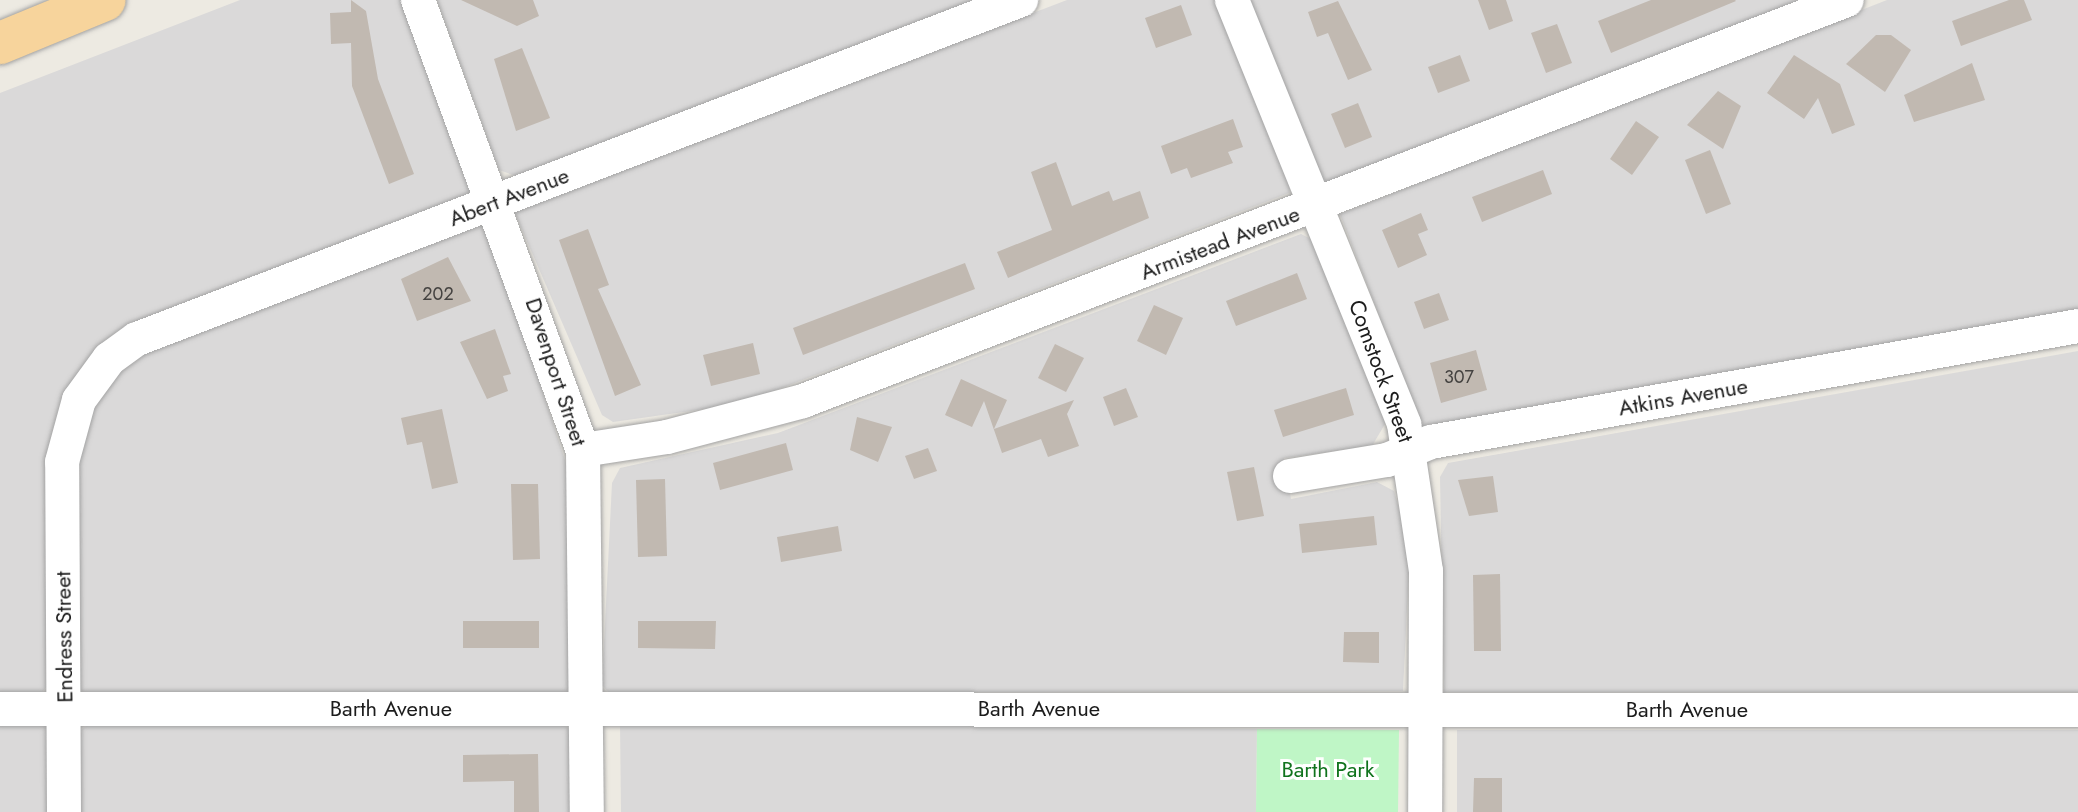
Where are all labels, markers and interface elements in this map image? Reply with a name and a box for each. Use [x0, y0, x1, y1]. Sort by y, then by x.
street label: Abert Avenue [445, 162, 573, 232]
street label: Armistead Avenue [1137, 200, 1303, 286]
house number: 202 [422, 283, 454, 305]
street label: Davenport Street [520, 295, 592, 449]
street label: Comstock Street [1343, 296, 1419, 446]
house number: 307 [1444, 366, 1474, 388]
street label: Atkins Avenue [1616, 373, 1750, 421]
street label: Endress Street [50, 571, 78, 703]
street label: Barth Avenue [330, 696, 452, 722]
street label: Barth Avenue [978, 696, 1100, 722]
street label: Barth Avenue [1626, 697, 1748, 723]
park label: Barth Park [1281, 757, 1375, 783]

